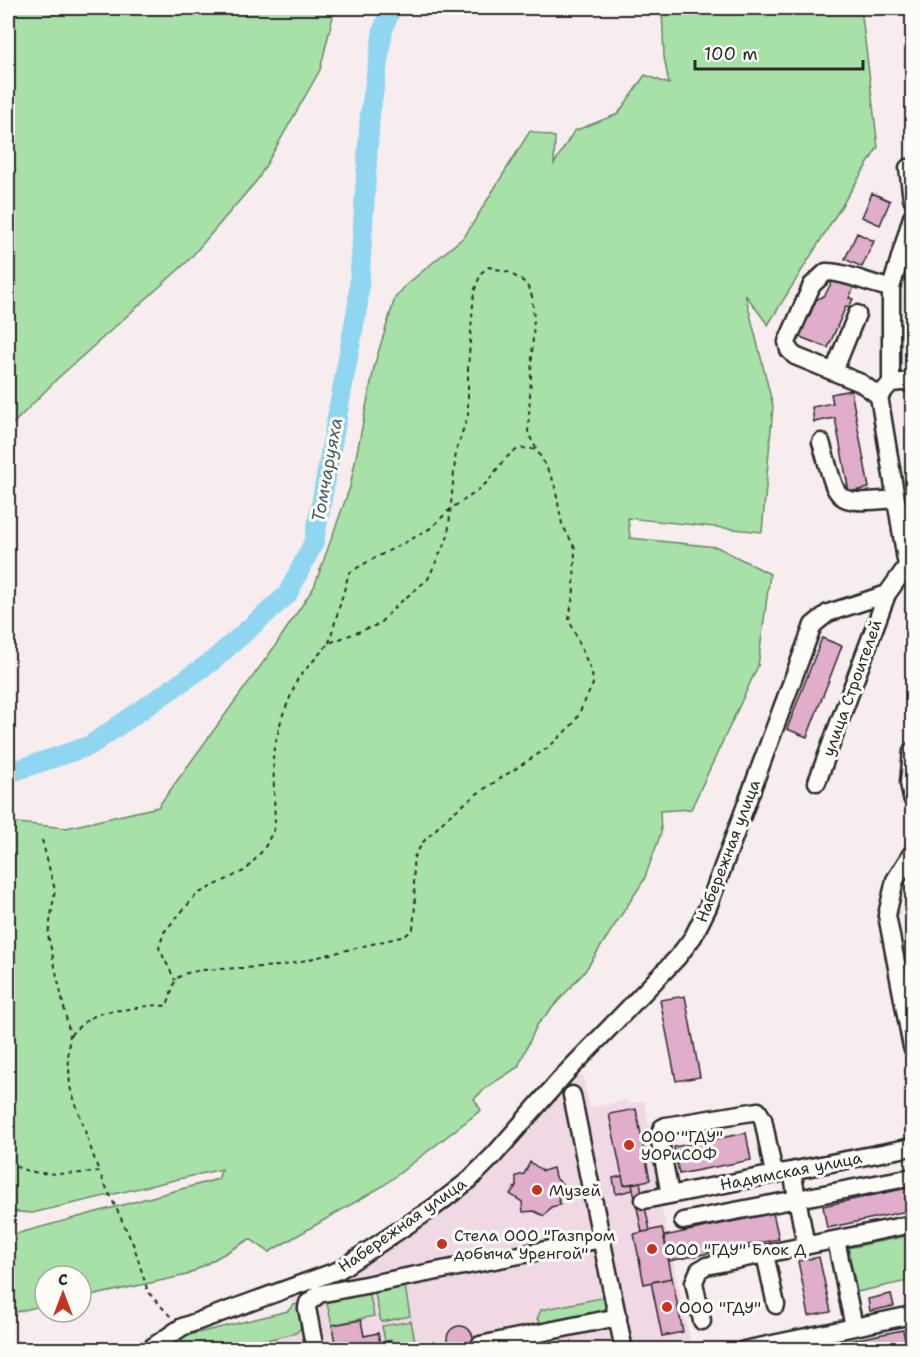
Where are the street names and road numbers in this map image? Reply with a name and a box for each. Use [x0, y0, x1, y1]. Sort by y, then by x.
street label: улица Строителей [818, 617, 886, 759]
street label: Набережная улица [691, 776, 765, 926]
street label: Надымская улица [718, 1147, 864, 1195]
street label: Набережная улица [334, 1173, 470, 1277]

